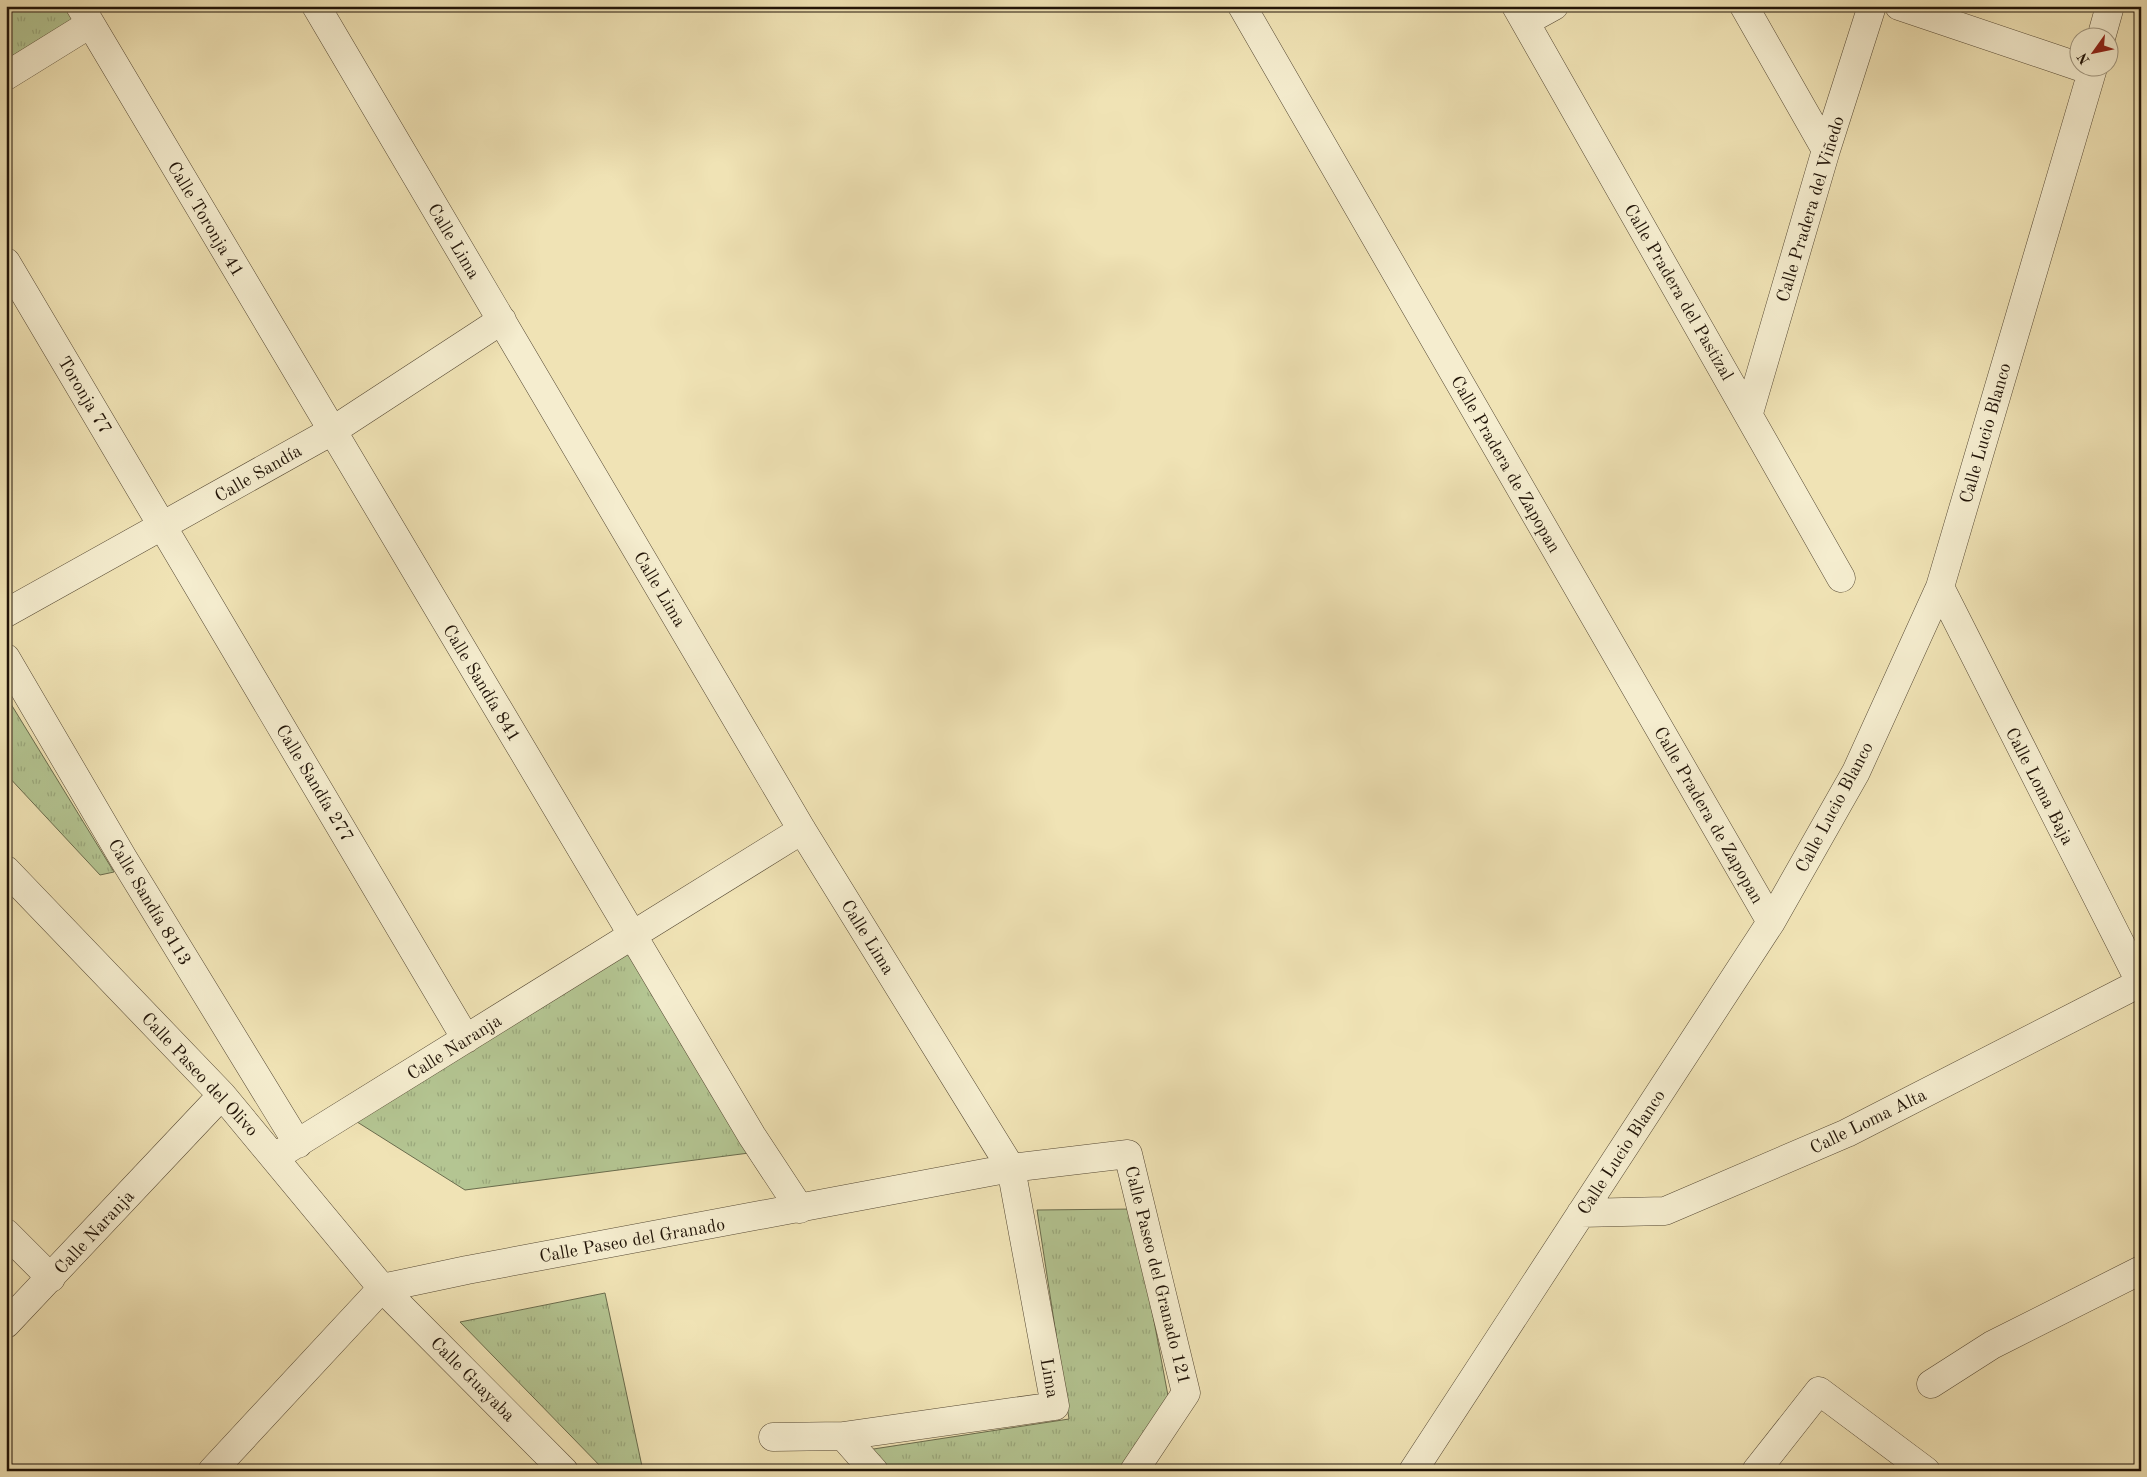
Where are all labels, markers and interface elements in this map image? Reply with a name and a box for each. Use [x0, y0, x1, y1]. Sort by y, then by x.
north arrow [2070, 28, 2120, 78]
text: N [2075, 50, 2093, 67]
street label: Calle Pradera del Viñedo [1774, 114, 1848, 304]
street label: Calle Toronja 41 [164, 159, 247, 280]
street label: Calle Lima [424, 201, 483, 282]
street label: Calle Pradera del Pastizal [1620, 201, 1736, 384]
street label: Toronja 77 [54, 354, 114, 438]
street label: Calle Lucio Blanco [1957, 361, 2015, 505]
street label: Calle Pradera de Zapopan [1447, 373, 1563, 556]
street label: Calle Sandía [212, 442, 305, 506]
street label: Calle Lima [630, 549, 689, 630]
street label: Calle Sandía 841 [439, 622, 523, 745]
street label: Calle Sandía 277 [272, 722, 356, 845]
street label: Calle Pradera de Zapopan [1650, 724, 1766, 907]
street label: Calle Loma Baja [2002, 725, 2076, 848]
street label: Calle Lucio Blanco [1793, 739, 1877, 876]
street label: Calle Sandía 8113 [104, 836, 194, 969]
street label: Calle Lima [837, 897, 897, 978]
street label: Calle Paseo del Olivo [137, 1009, 261, 1140]
street label: Calle Naranja [404, 1012, 505, 1084]
street label: Calle Loma Alta [1807, 1086, 1930, 1158]
street label: Calle Lucio Blanco [1575, 1087, 1669, 1218]
street label: Calle Paseo del Granado 121 [1121, 1164, 1193, 1386]
street label: Calle Naranja [52, 1187, 138, 1278]
street label: Calle Paseo del Granado [538, 1216, 726, 1266]
street label: Calle Guayaba [427, 1334, 518, 1425]
street label: Lima [1037, 1357, 1061, 1400]

